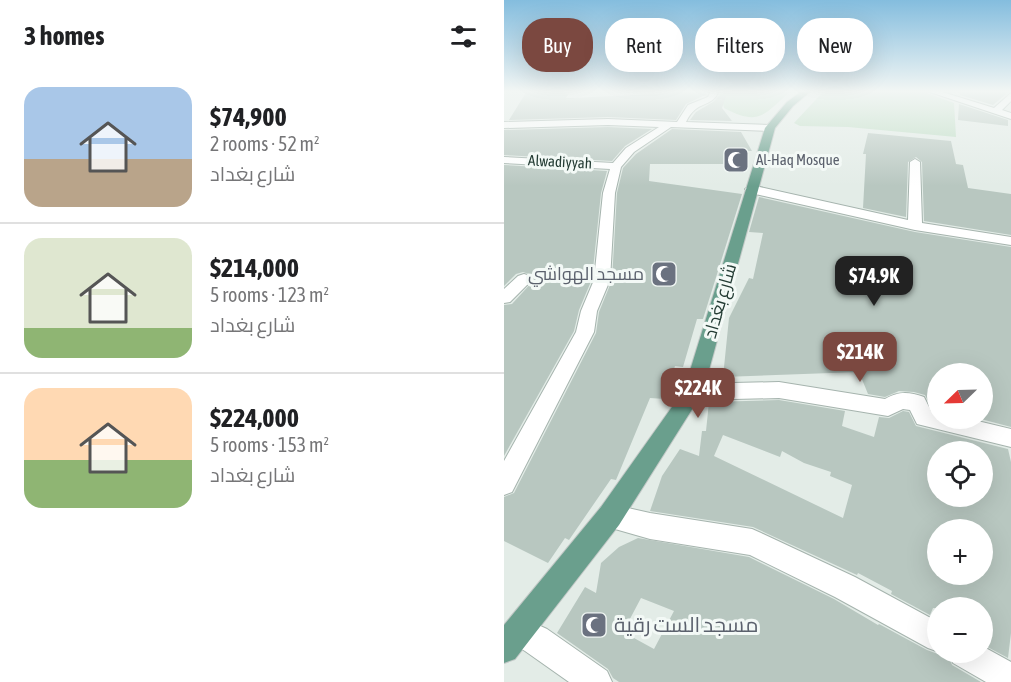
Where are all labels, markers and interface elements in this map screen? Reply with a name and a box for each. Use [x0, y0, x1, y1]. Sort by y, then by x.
chip: Buy [522, 18, 593, 72]
chip: Rent [605, 18, 683, 72]
chip: Filters [695, 18, 785, 72]
chip: New [797, 18, 873, 72]
icon: filters [447, 20, 480, 53]
text: 3 homes [24, 21, 104, 51]
text: $74,900 [210, 102, 287, 132]
icon: home [72, 111, 144, 183]
text: 2 rooms · 52 m² [210, 132, 320, 155]
mosque icon: Al-Haq Mosque [721, 145, 751, 175]
street label: Alwadiyyah [528, 151, 592, 172]
place label: Al-Haq Mosque [756, 151, 840, 168]
text: شارع بغداد [210, 162, 295, 185]
text: $214,000 [210, 253, 299, 283]
pin: $74.9K [825, 256, 923, 307]
mosque icon: مسجد الهواشي [649, 259, 679, 289]
street label: شارع بغداد [699, 261, 742, 341]
icon: home [72, 262, 144, 334]
place label: مسجد الهواشي [528, 263, 644, 287]
text: $74.9K [849, 264, 899, 287]
text: 5 rooms · 123 m² [210, 283, 329, 306]
text: شارع بغداد [210, 313, 295, 336]
pin: $214K [818, 332, 902, 383]
text: $214K [837, 340, 883, 363]
north arrow [927, 363, 993, 429]
map controls [927, 363, 993, 663]
pin: $224K [656, 368, 740, 419]
text: $224K [675, 376, 721, 399]
text: $224,000 [210, 403, 299, 433]
icon: home [72, 412, 144, 484]
text: 5 rooms · 153 m² [210, 433, 329, 456]
button: locate [927, 441, 993, 507]
text: شارع بغداد [210, 463, 295, 486]
button: + [927, 519, 993, 585]
button: − [927, 597, 993, 663]
mosque icon: مسجد الست رقية [579, 610, 609, 640]
place label: مسجد الست رقية [614, 612, 758, 637]

